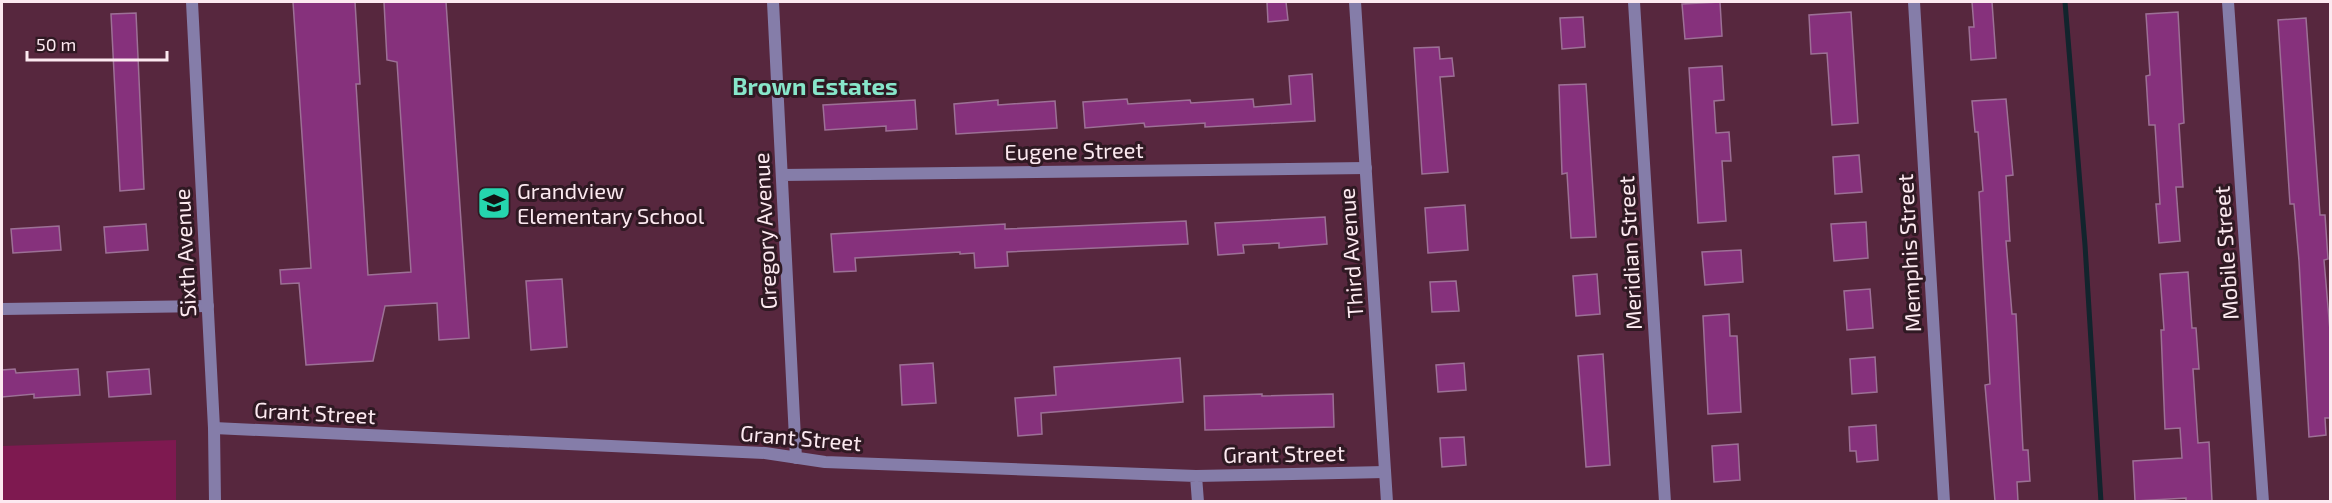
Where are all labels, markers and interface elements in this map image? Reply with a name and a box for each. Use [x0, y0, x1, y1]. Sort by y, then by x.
scale bar [27, 24, 166, 62]
text: 50 m [36, 33, 76, 55]
district label: Brown Estates [732, 71, 898, 100]
street label: Eugene Street [1004, 136, 1144, 164]
street label: Gregory Avenue [747, 152, 781, 310]
street label: Memphis Street [1891, 173, 1925, 333]
street label: Meridian Street [1612, 175, 1646, 331]
place label: Grandview Elementary School [517, 177, 705, 228]
school or university icon: Grandview Elementary School [476, 185, 512, 221]
street label: Mobile Street [2207, 185, 2243, 321]
street label: Third Avenue [1332, 187, 1368, 319]
street label: Sixth Avenue [168, 188, 200, 318]
street label: Grant Street [253, 396, 377, 428]
street label: Grant Street [739, 419, 863, 455]
street label: Grant Street [1223, 439, 1345, 467]

